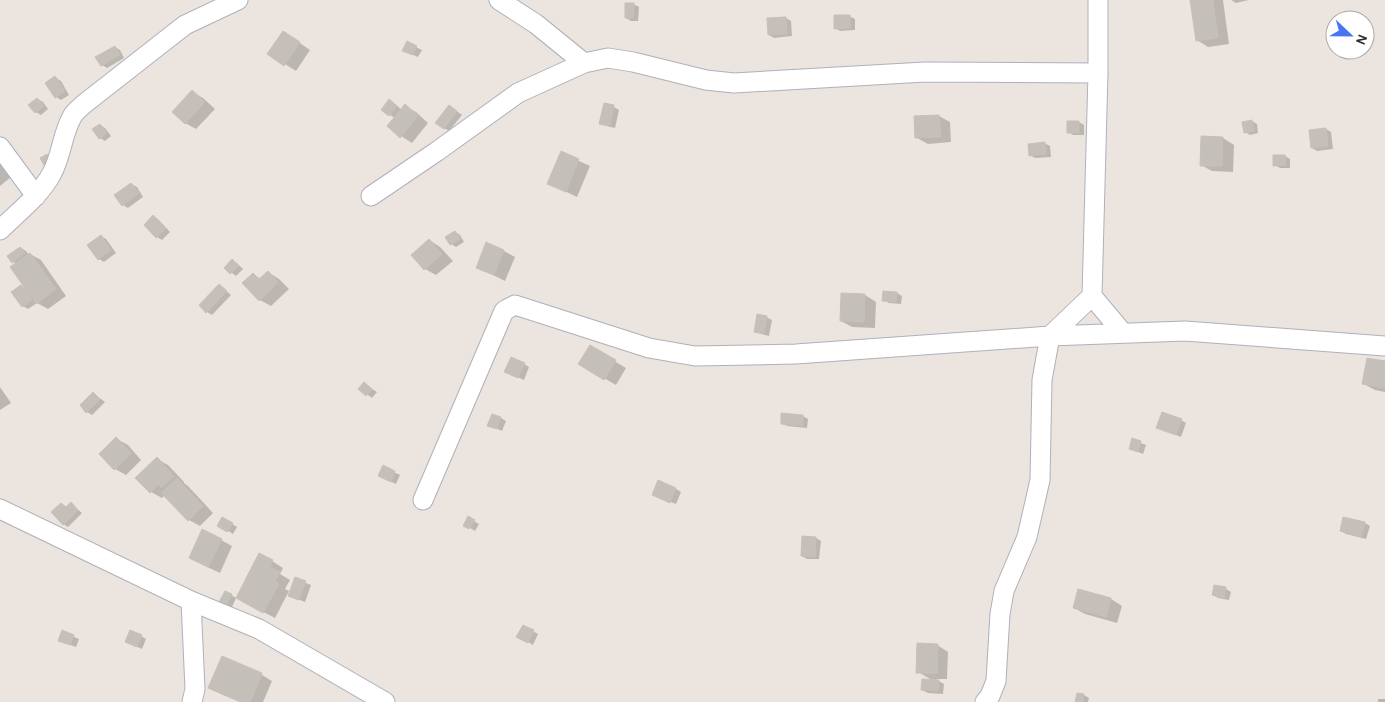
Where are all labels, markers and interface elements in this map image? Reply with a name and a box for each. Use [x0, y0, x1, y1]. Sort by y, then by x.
north arrow [1325, 10, 1375, 60]
text: N [1352, 32, 1371, 48]

